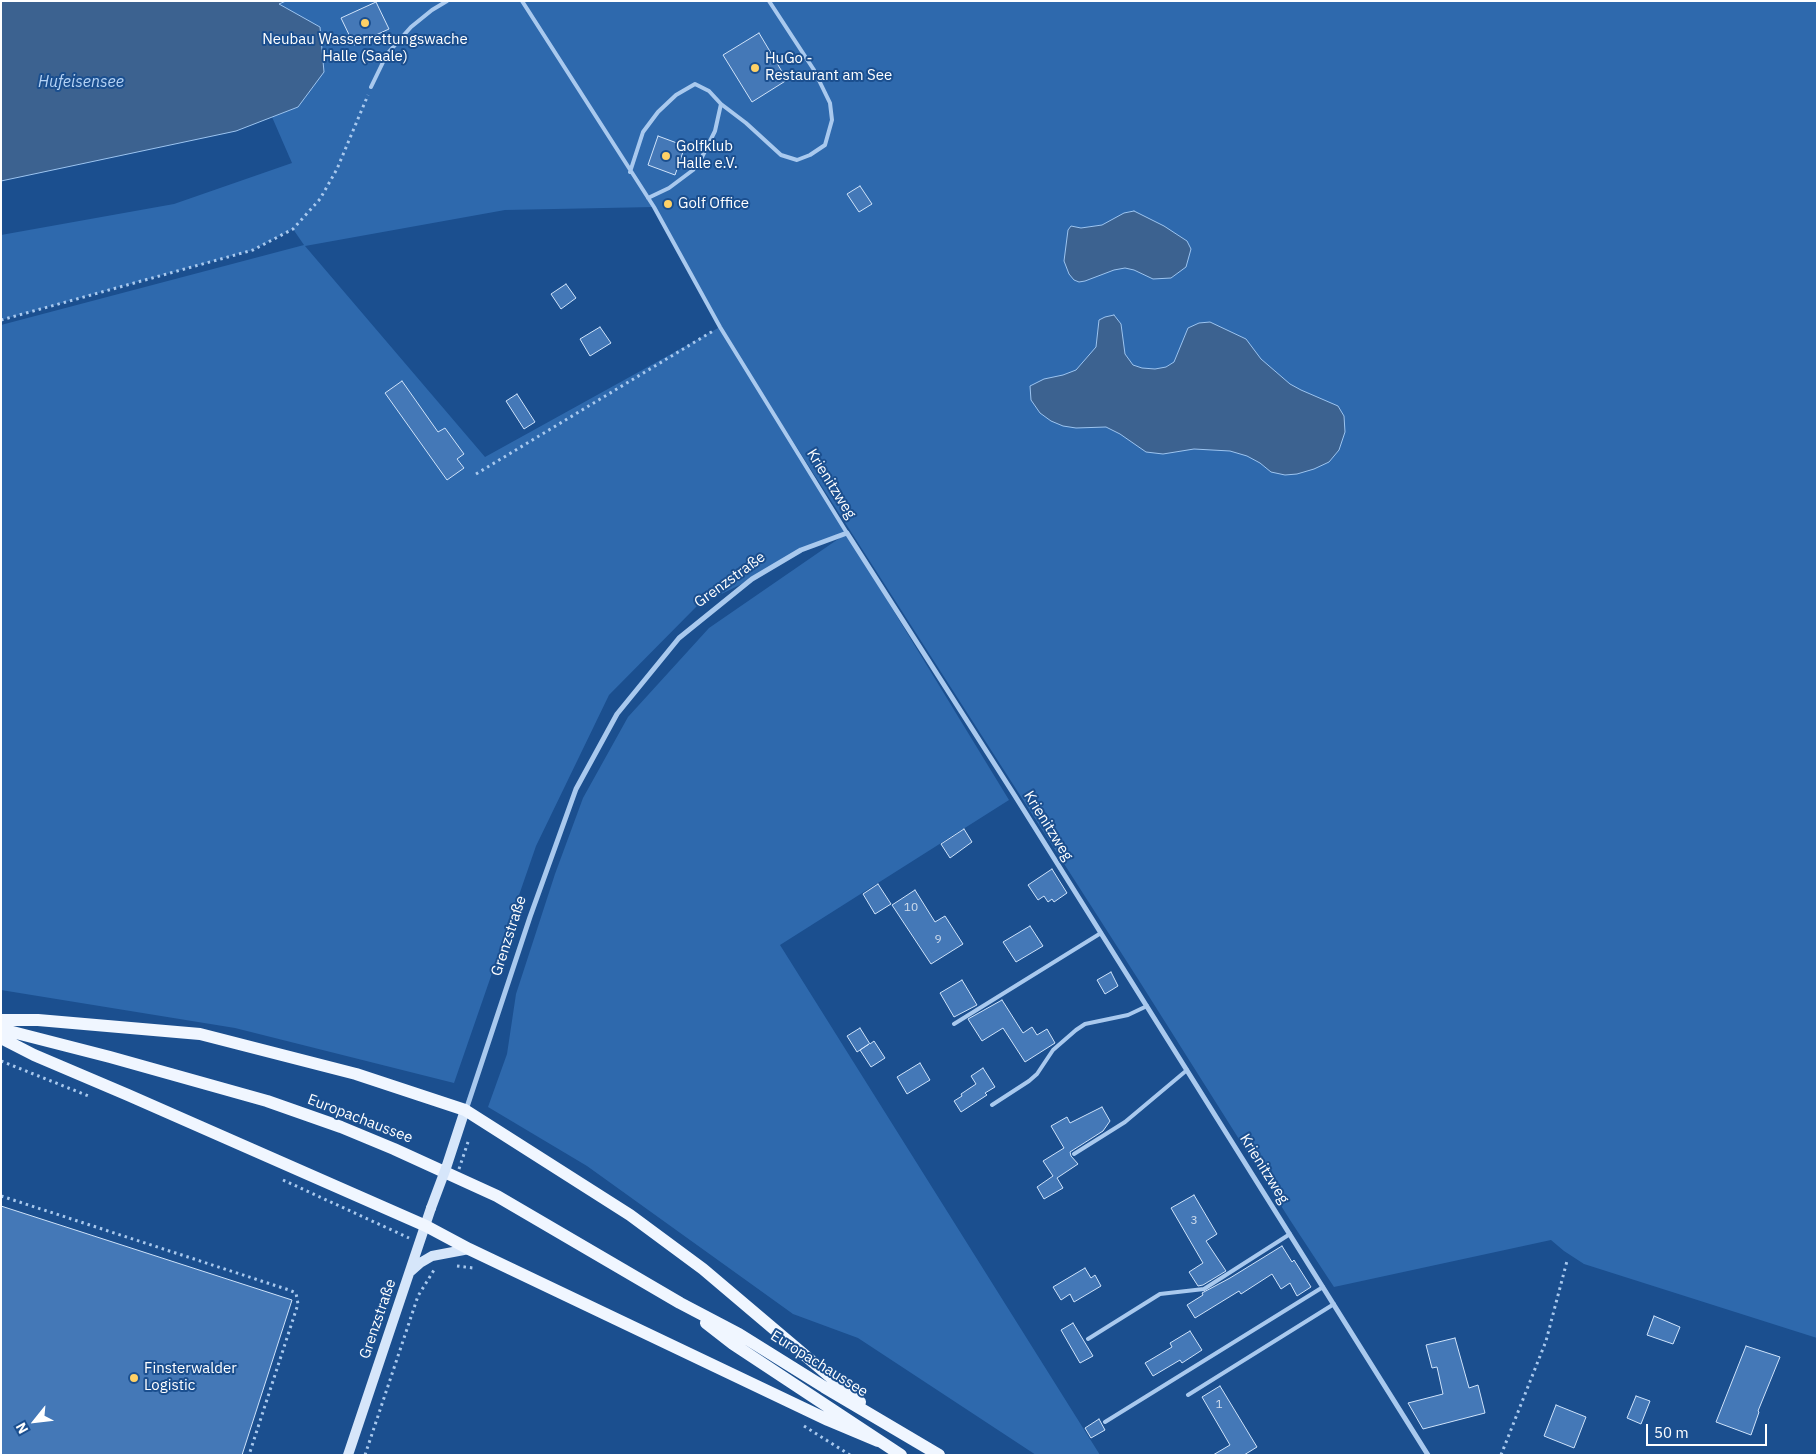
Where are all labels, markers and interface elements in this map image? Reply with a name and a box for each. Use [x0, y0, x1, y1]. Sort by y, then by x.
marker: Neubau Wasserrettungswache Halle (Saale) [359, 17, 371, 29]
place label: Neubau Wasserrettungswache Halle (Saale) [262, 31, 468, 66]
place label: HuGo - Restaurant am See [765, 50, 892, 85]
marker: HuGo - Restaurant am See [749, 62, 761, 74]
water label: Hufeisensee [38, 72, 124, 92]
place label: Golfklub Halle e.V. [676, 138, 738, 173]
marker: Golfklub Halle e.V. [660, 150, 672, 162]
place label: Golf Office [678, 195, 749, 213]
marker: Golf Office [662, 198, 674, 210]
street label: Krienitzweg [802, 446, 860, 522]
street label: Grenzstraße [691, 548, 769, 612]
street label: Krienitzweg [1019, 788, 1077, 864]
street label: Grenzstraße [488, 894, 530, 978]
house number: 10 [904, 901, 918, 915]
house number: 9 [934, 933, 942, 947]
street label: Europachaussee [305, 1091, 415, 1147]
street label: Krienitzweg [1235, 1131, 1293, 1207]
house number: 3 [1190, 1214, 1198, 1228]
street label: Grenzstraße [356, 1277, 400, 1361]
street label: Europachaussee [767, 1327, 871, 1401]
place label: Finsterwalder Logistic [144, 1360, 237, 1395]
marker: Finsterwalder Logistic [128, 1372, 140, 1384]
north arrow [10, 1396, 60, 1446]
house number: 1 [1215, 1398, 1223, 1412]
scale bar [1648, 1414, 1769, 1446]
text: N [12, 1419, 32, 1437]
text: 50 m [1654, 1423, 1689, 1442]

